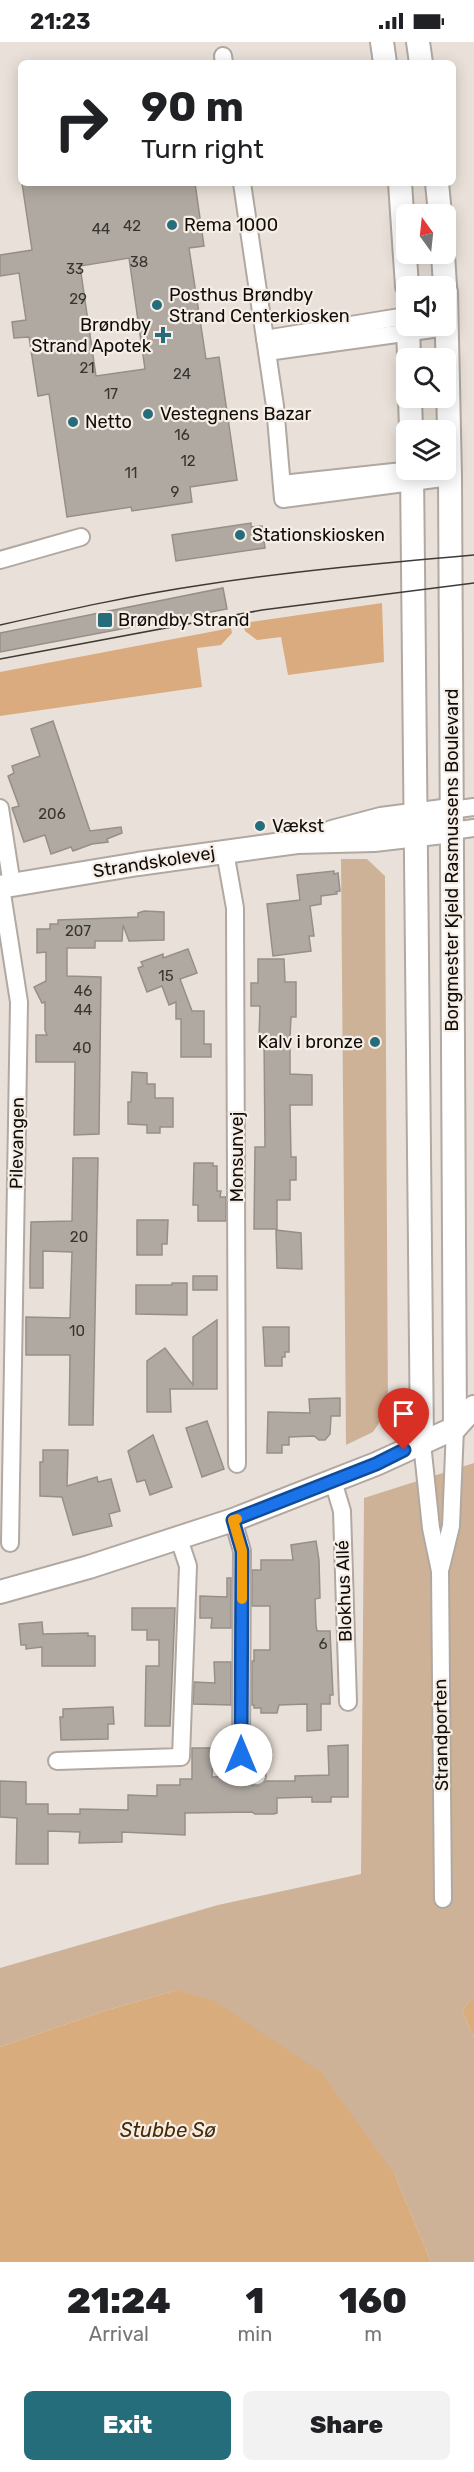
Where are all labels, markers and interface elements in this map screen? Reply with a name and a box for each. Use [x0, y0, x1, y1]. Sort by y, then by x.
text: 21:23 [30, 8, 90, 35]
text: 90 m [141, 82, 244, 132]
icon: right [42, 84, 120, 162]
text: Turn right [141, 133, 264, 165]
north arrow [396, 204, 456, 264]
map controls [396, 204, 456, 480]
place label: Rema 1000 [184, 214, 278, 236]
house number: 42 [123, 217, 141, 235]
marker: Rema 1000 [165, 218, 179, 232]
house number: 44 [92, 220, 110, 238]
house number: 38 [130, 253, 148, 271]
house number: 33 [66, 260, 84, 278]
button: sound [396, 276, 456, 336]
place label: Posthus Brøndby Strand Centerkiosken [169, 284, 350, 327]
house number: 29 [69, 290, 87, 308]
marker: Posthus Brøndby Strand Centerkiosken [150, 298, 164, 312]
place label: Brøndby Strand Apotek [31, 314, 152, 357]
marker: Brøndby Strand Apotek [156, 328, 170, 342]
button: search [396, 348, 456, 408]
house number: 21 [79, 359, 95, 377]
house number: 24 [173, 365, 191, 383]
house number: 17 [104, 385, 118, 403]
place label: Vestegnens Bazar [160, 403, 312, 425]
marker: Vestegnens Bazar [141, 407, 155, 421]
place label: Netto [85, 411, 132, 433]
marker: Netto [66, 415, 80, 429]
button: layers [396, 420, 456, 480]
house number: 16 [174, 426, 190, 444]
house number: 12 [180, 452, 196, 470]
house number: 11 [125, 464, 137, 482]
house number: 9 [171, 483, 180, 501]
place label: Stationskiosken [252, 524, 385, 546]
marker: Stationskiosken [233, 528, 247, 542]
place label: Brøndby Strand [118, 609, 249, 631]
marker: Brøndby Strand [96, 611, 114, 629]
street label: Borgmester Kjeld Rasmussens Boulevard [441, 689, 463, 1031]
house number: 206 [38, 805, 66, 823]
place label: Vækst [272, 815, 324, 837]
marker: Vækst [253, 819, 267, 833]
street label: Strandskolevej [91, 841, 217, 883]
house number: 207 [65, 922, 91, 940]
house number: 15 [158, 967, 174, 985]
house number: 46 [74, 982, 92, 1000]
house number: 44 [74, 1001, 92, 1019]
place label: Kalv i bronze [258, 1031, 363, 1053]
marker: Kalv i bronze [368, 1035, 382, 1049]
house number: 40 [73, 1039, 91, 1057]
street label: Pilevangen [5, 1097, 29, 1189]
street label: Monsunvej [226, 1112, 248, 1202]
house number: 20 [70, 1228, 88, 1246]
house number: 10 [69, 1322, 85, 1340]
pin [378, 1388, 429, 1450]
icon: arrive [387, 1397, 420, 1430]
street label: Blokhus Allé [331, 1540, 357, 1642]
house number: 6 [318, 1635, 328, 1653]
street label: Strandporten [429, 1679, 453, 1791]
position arrow [209, 1723, 273, 1787]
water label: Stubbe Sø [120, 2118, 217, 2142]
text: 21:24 [67, 2279, 171, 2322]
text: 1 [245, 2279, 264, 2322]
text: 160 [339, 2279, 407, 2322]
text: Arrival [89, 2322, 149, 2346]
text: min [238, 2322, 272, 2346]
text: m [364, 2322, 382, 2346]
button: Exit [24, 2391, 231, 2460]
button: Share [243, 2391, 450, 2460]

